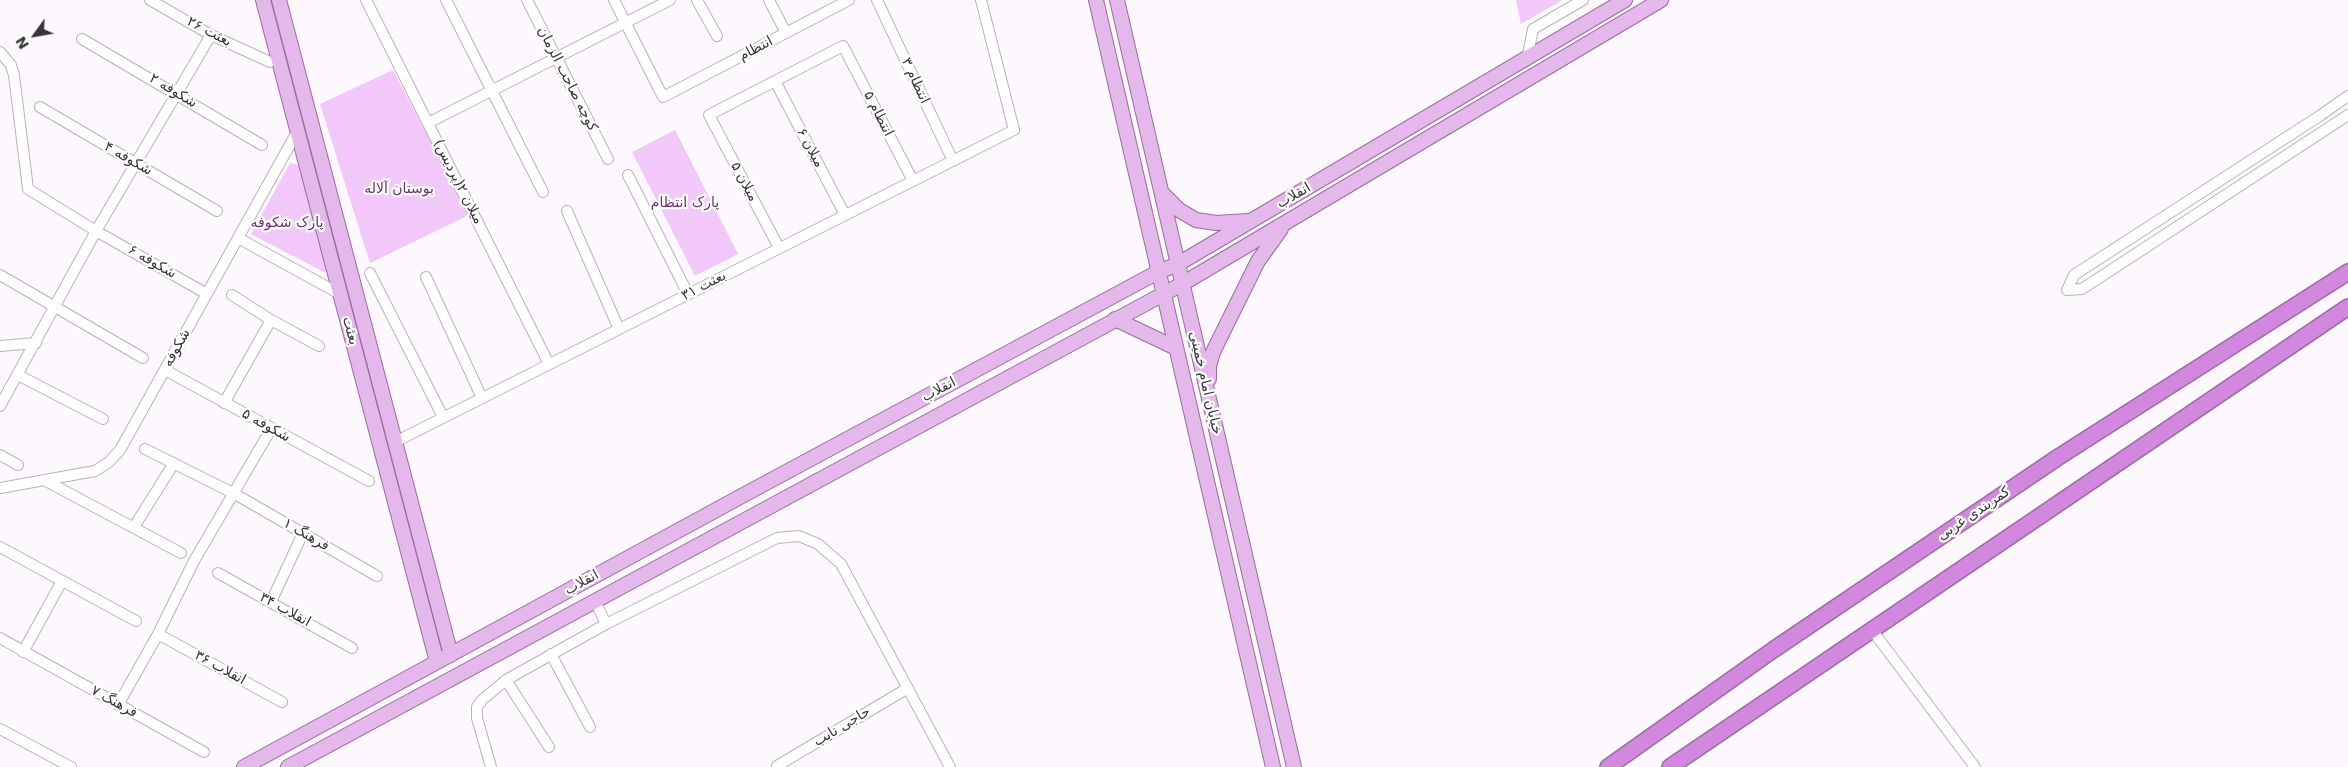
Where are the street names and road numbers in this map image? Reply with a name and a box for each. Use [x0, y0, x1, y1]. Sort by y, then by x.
street label: بعثت ۲۶ [184, 13, 234, 51]
street label: کوچه صاحب الزمان [533, 24, 601, 134]
street label: انتظام [736, 33, 776, 65]
street label: انتظام ۳ [897, 56, 933, 106]
street label: شکوفه ۲ [146, 70, 200, 112]
street label: انتظام ۵ [860, 89, 896, 139]
street label: میلان ۶ [793, 125, 827, 171]
street label: میلان ۲(پردیس) [429, 137, 487, 227]
street label: شکوفه ۴ [101, 139, 155, 179]
street label: میلان ۵ [727, 159, 761, 205]
street label: انقلاب [1274, 180, 1314, 212]
street label: شکوفه ۶ [125, 242, 179, 282]
street label: بعثت ۳۱ [679, 268, 729, 304]
street label: بعثت [338, 315, 362, 347]
street label: شکوفه [160, 326, 194, 370]
street label: خیابان امام خمینی [1185, 330, 1225, 436]
street label: انقلاب [919, 374, 959, 406]
street label: شکوفه ۵ [239, 406, 293, 446]
street label: کمربندی غربی [1934, 484, 2014, 544]
street label: فرهنگ ۱ [280, 515, 332, 555]
street label: انقلاب [562, 567, 602, 599]
street label: انقلاب ۳۴ [256, 589, 314, 631]
street label: انقلاب ۳۶ [191, 647, 249, 689]
street label: فرهنگ ۷ [88, 682, 140, 722]
street label: حاجی نایب [810, 703, 874, 751]

